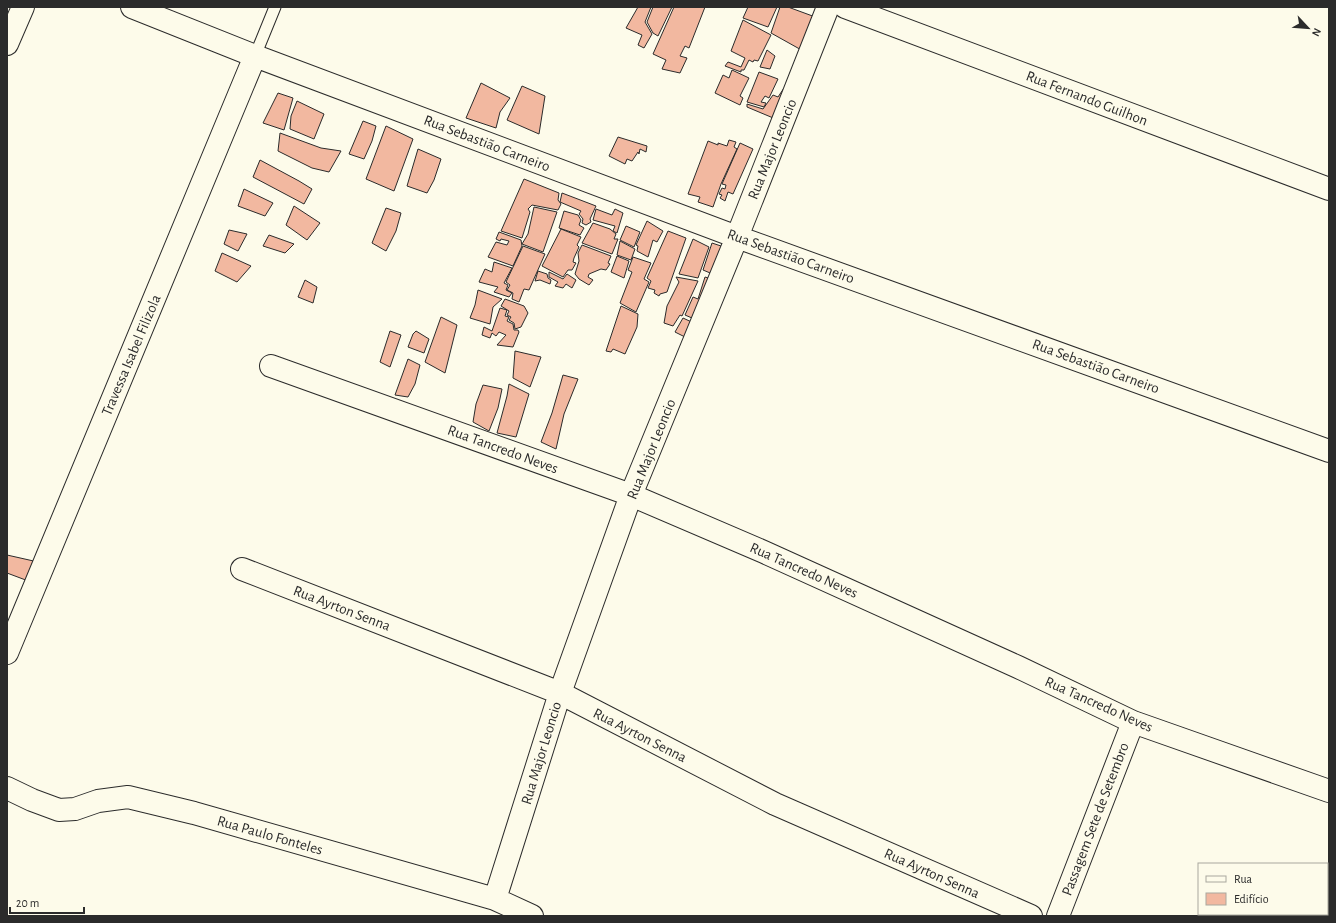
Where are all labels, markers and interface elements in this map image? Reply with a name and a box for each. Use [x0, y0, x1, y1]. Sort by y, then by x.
north arrow [1288, 8, 1328, 48]
text: N [1310, 26, 1323, 38]
street label: Rua Fernando Guilhon [1024, 68, 1150, 129]
street label: Rua Major Leoncio [745, 97, 799, 202]
street label: Rua Sebastião Carneiro [422, 112, 552, 174]
street label: Rua Sebastião Carneiro [725, 226, 856, 286]
street label: Travessa Isabel Filizola [99, 292, 164, 418]
street label: Rua Sebastião Carneiro [1030, 336, 1161, 396]
street label: Rua Major Leoncio [624, 397, 678, 502]
street label: Rua Tancredo Neves [446, 423, 560, 476]
street label: Rua Tancredo Neves [748, 540, 860, 601]
street label: Rua Ayrton Senna [291, 583, 392, 634]
street label: Rua Tancredo Neves [1043, 674, 1155, 735]
street label: Rua Major Leoncio [519, 700, 564, 806]
street label: Rua Ayrton Senna [591, 705, 689, 765]
street label: Passagem Sete de Setembro [1059, 740, 1132, 898]
street label: Rua Paulo Fonteles [215, 813, 324, 858]
street label: Rua Ayrton Senna [882, 846, 982, 901]
legend [1198, 863, 1328, 915]
text: Rua [1234, 873, 1253, 885]
scale bar [10, 889, 84, 915]
text: Edifício [1234, 893, 1269, 905]
text: 20 m [16, 897, 39, 909]

